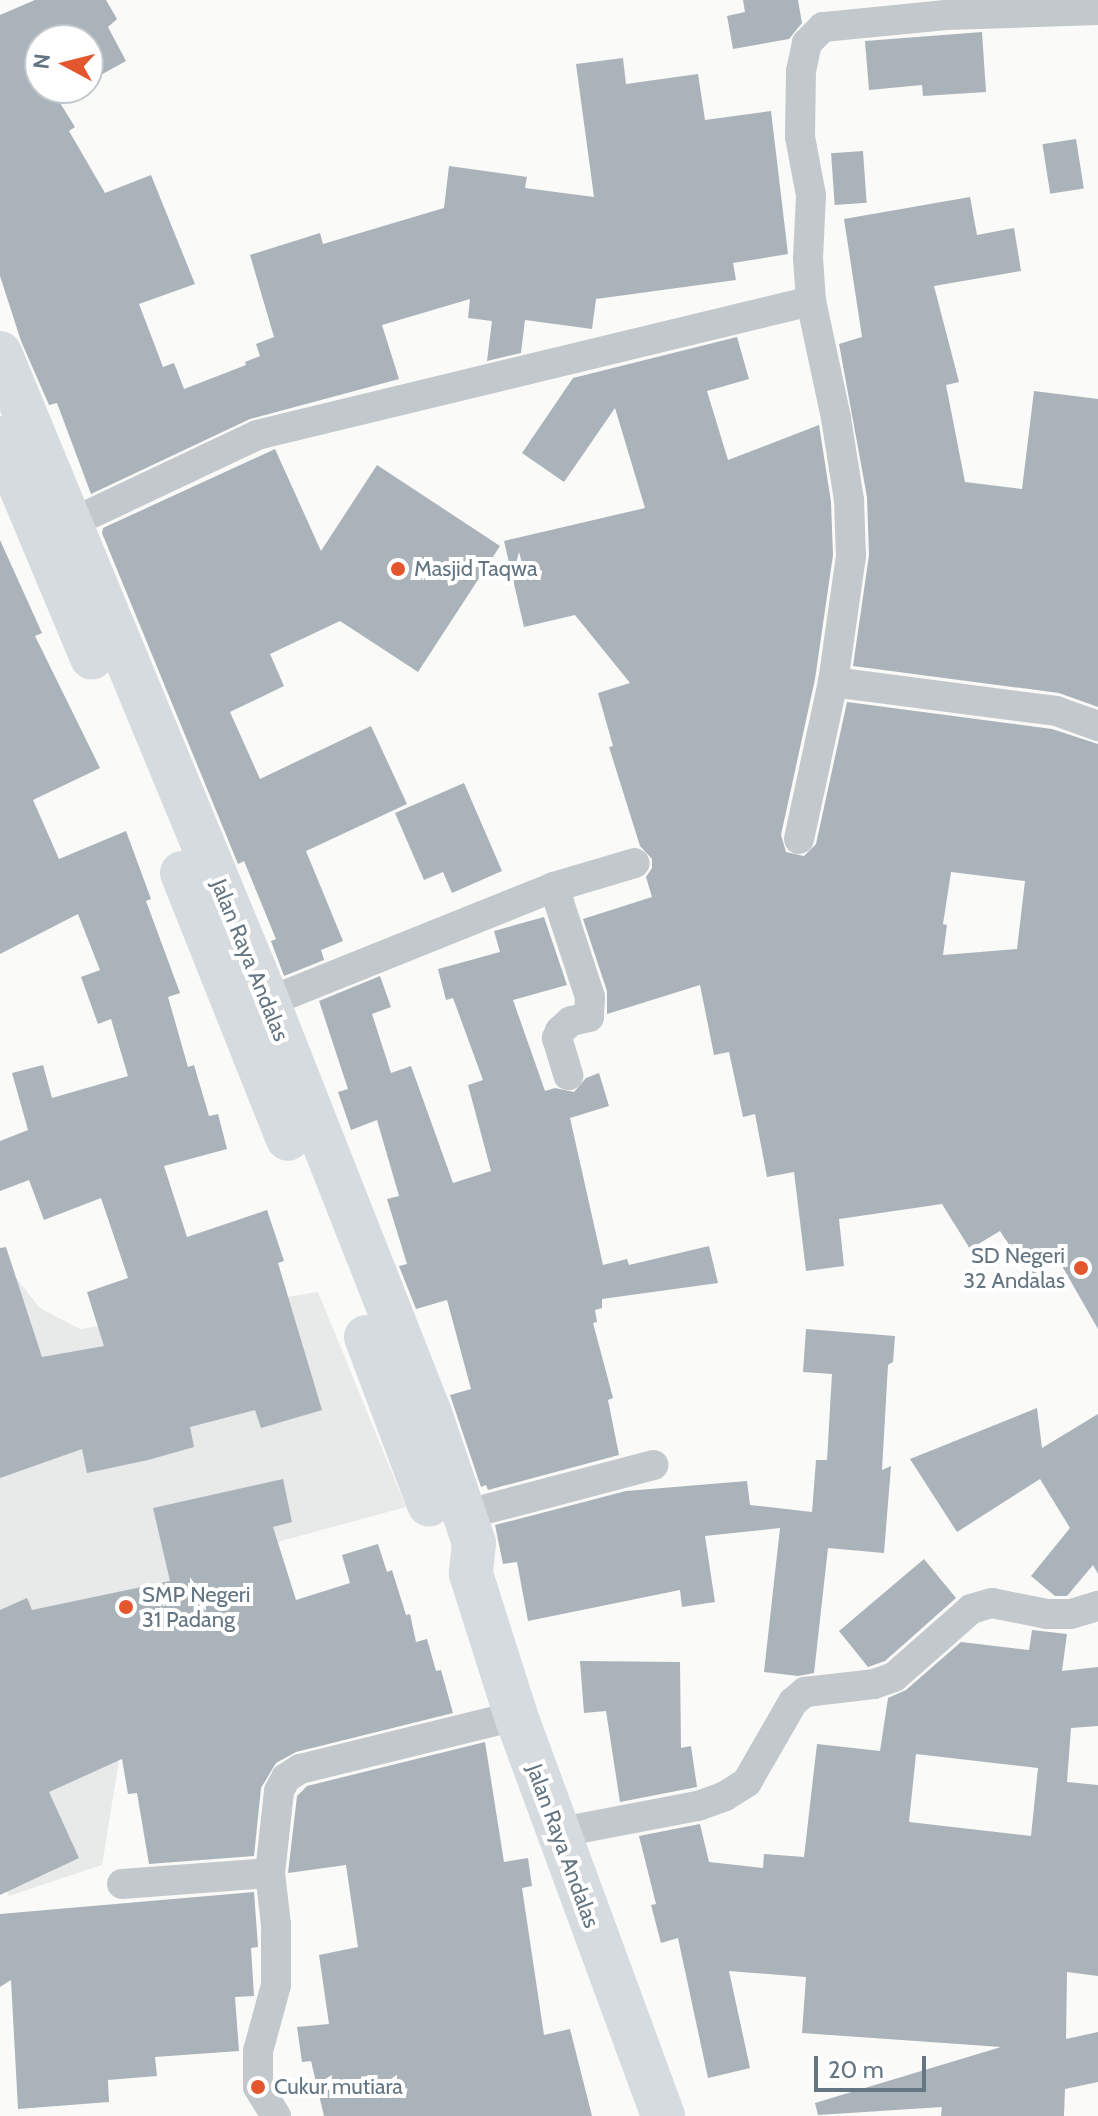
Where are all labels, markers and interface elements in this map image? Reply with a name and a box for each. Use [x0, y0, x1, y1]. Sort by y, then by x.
north arrow [24, 24, 104, 104]
text: N [27, 52, 56, 71]
place label: Masjid Taqwa [414, 556, 538, 582]
marker: Masjid Taqwa [389, 560, 407, 578]
street label: Jalan Raya Andalas [206, 875, 294, 1045]
place label: SD Negeri 32 Andalas [963, 1242, 1065, 1294]
marker: SD Negeri 32 Andalas [1072, 1259, 1090, 1277]
place label: SMP Negeri 31 Padang [142, 1581, 250, 1632]
marker: SMP Negeri 31 Padang [117, 1598, 135, 1616]
street label: Jalan Raya Andalas [521, 1761, 605, 1931]
scale bar [818, 2040, 930, 2090]
text: 20 m [828, 2055, 884, 2084]
place label: Cukur mutiara [274, 2074, 403, 2100]
marker: Cukur mutiara [249, 2078, 267, 2096]

